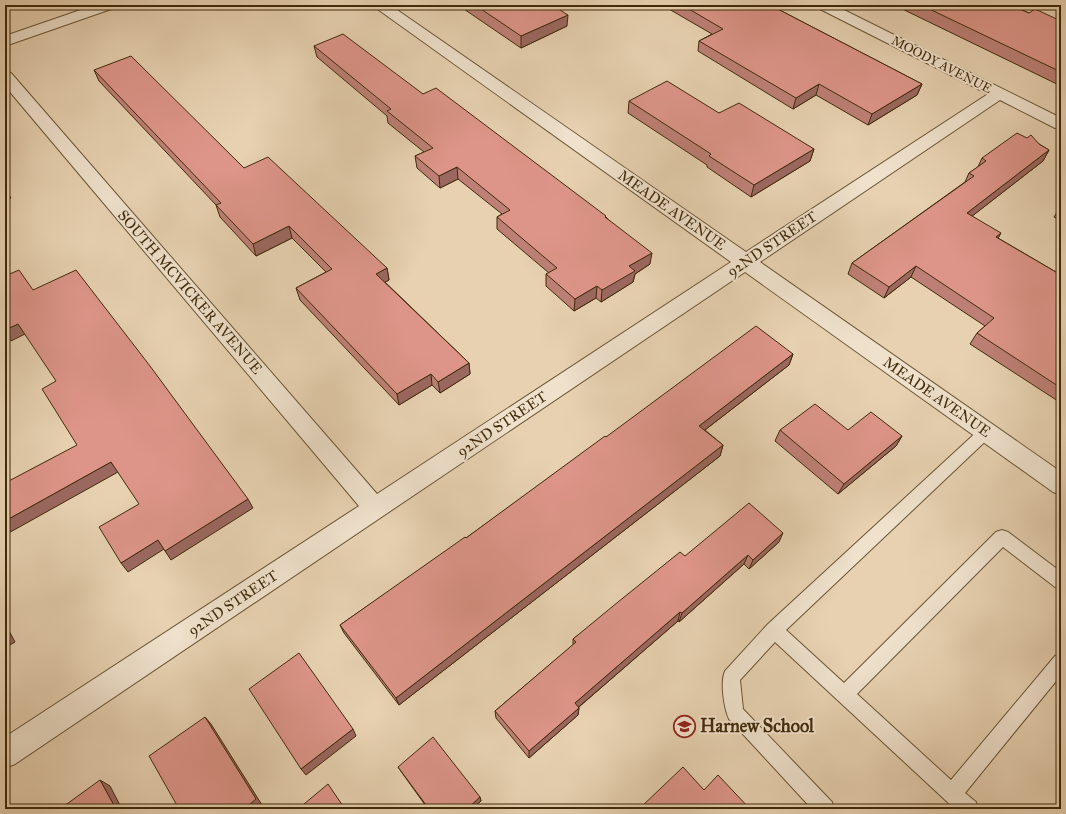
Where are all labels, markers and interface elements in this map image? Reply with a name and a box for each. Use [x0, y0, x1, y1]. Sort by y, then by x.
street label: MOODY AVENUE [889, 33, 994, 97]
street label: MEADE AVENUE [615, 166, 730, 254]
street label: SOUTH MCVICKER AVENUE [114, 206, 266, 378]
street label: 92ND STREET [724, 207, 820, 281]
street label: MEADE AVENUE [880, 353, 995, 441]
street label: 92ND STREET [454, 387, 550, 461]
street label: 92ND STREET [185, 566, 281, 640]
school or university icon: Harnew School [671, 713, 697, 739]
place label: Harnew School [700, 715, 815, 737]

